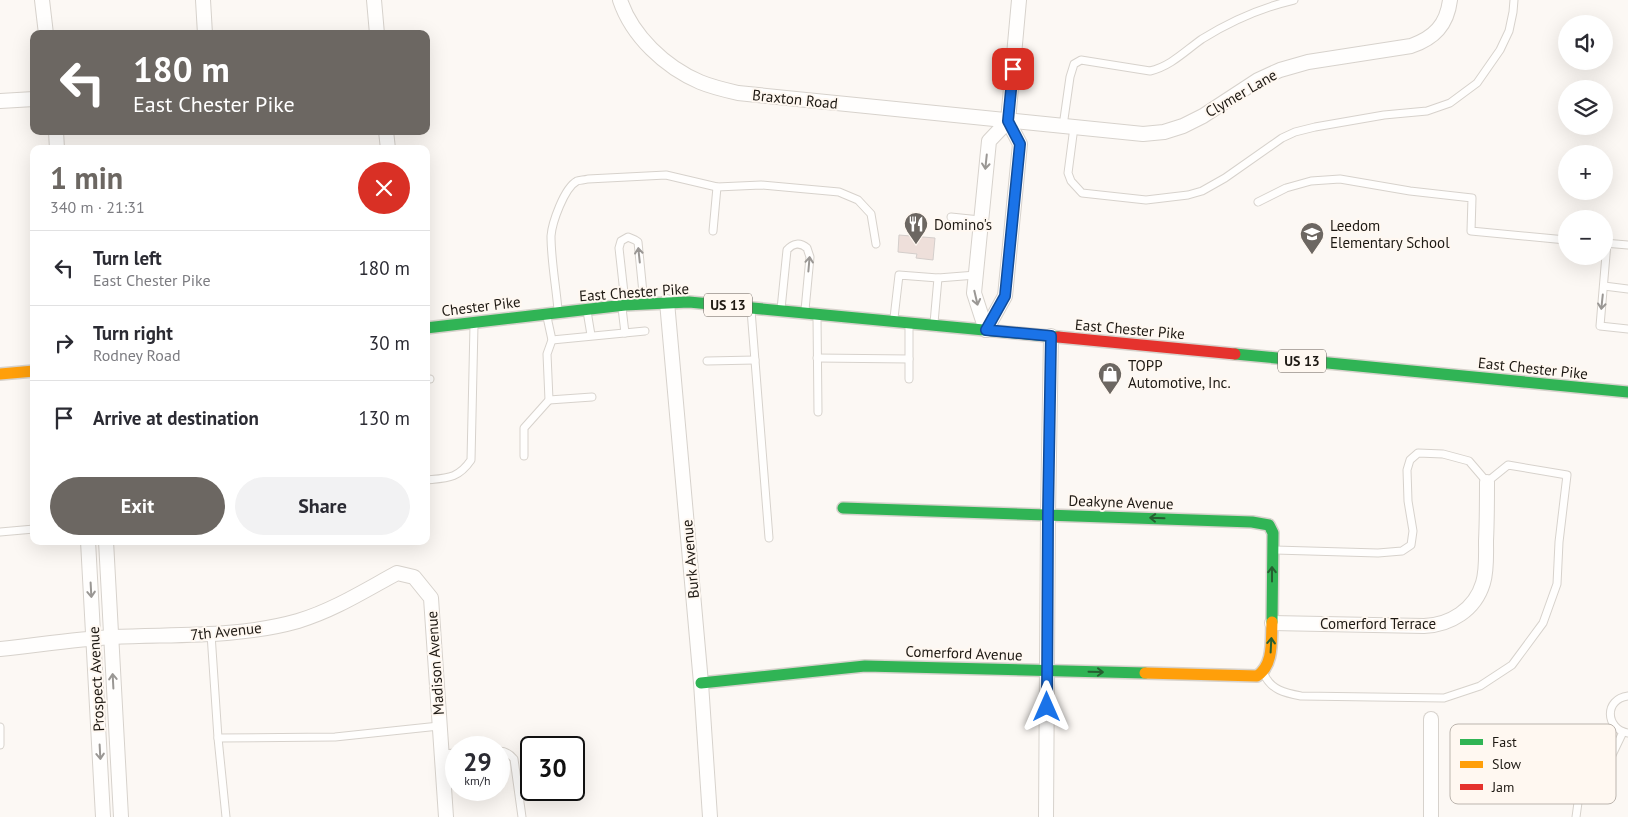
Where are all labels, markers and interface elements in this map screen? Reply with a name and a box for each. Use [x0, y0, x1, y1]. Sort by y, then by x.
map controls [1558, 15, 1613, 265]
button: sound [1558, 15, 1613, 70]
text: 180 m [133, 46, 230, 92]
pin [992, 48, 1034, 90]
icon: left [50, 50, 115, 115]
icon: arrive [999, 55, 1027, 83]
street label: Clymer Lane [1202, 65, 1280, 121]
button: layers [1558, 80, 1613, 135]
street label: Braxton Road [751, 85, 839, 113]
text: East Chester Pike [133, 90, 295, 118]
button: + [1558, 145, 1613, 200]
one-way arrow [981, 153, 991, 169]
text: 1 min [50, 158, 123, 197]
button: close [358, 162, 410, 214]
text: 340 m · 21:31 [50, 197, 145, 217]
button: − [1558, 210, 1613, 265]
restaurant icon: Domino's [903, 211, 929, 245]
place label: Domino's [934, 215, 992, 234]
place label: Leedom Elementary School [1330, 216, 1450, 252]
school or university icon: Leedom Elementary School [1299, 221, 1325, 255]
text: Turn left [93, 246, 162, 270]
one-way arrow [634, 247, 644, 263]
icon: left [50, 254, 78, 282]
text: 180 m [358, 256, 410, 280]
one-way arrow [805, 256, 814, 272]
text: East Chester Pike [93, 270, 211, 290]
street label: East Chester Pike [578, 279, 690, 305]
one-way arrow [972, 289, 981, 305]
street label: Chester Pike [440, 292, 522, 320]
road number: US 13 [704, 294, 752, 316]
one-way arrow [1597, 294, 1607, 310]
street label: East Chester Pike [1074, 315, 1186, 343]
text: Turn right [93, 321, 173, 345]
icon: right [50, 329, 78, 357]
text: 30 m [369, 331, 410, 355]
text: Rodney Road [93, 345, 181, 365]
road number: US 13 [1278, 350, 1326, 372]
street label: East Chester Pike [1477, 353, 1589, 383]
place label: TOPP Automotive, Inc. [1128, 356, 1231, 392]
shop icon: TOPP Automotive, Inc. [1097, 361, 1123, 395]
icon: arrive [50, 404, 78, 432]
text: Arrive at destination [93, 406, 259, 430]
text: 130 m [358, 406, 410, 430]
button: Exit [50, 477, 225, 535]
button: Share [235, 477, 410, 535]
street label: Deakyne Avenue [1068, 491, 1174, 513]
one-way arrow [1149, 514, 1165, 523]
street label: Burk Avenue [677, 519, 703, 599]
one-way arrow [1267, 566, 1277, 582]
one-way arrow [86, 582, 95, 598]
street label: Madison Avenue [422, 610, 448, 716]
street label: Comerford Terrace [1320, 614, 1436, 633]
street label: 7th Avenue [189, 618, 263, 644]
street label: Prospect Avenue [84, 626, 108, 732]
one-way arrow [1266, 637, 1276, 653]
street label: Comerford Avenue [905, 641, 1023, 665]
one-way arrow [1088, 667, 1104, 677]
one-way arrow [109, 673, 118, 689]
position arrow [1020, 680, 1072, 732]
legend [1450, 724, 1616, 804]
text: Fast [1492, 733, 1517, 751]
speed limit sign: 30 [520, 736, 585, 801]
one-way arrow [95, 744, 104, 760]
text: 29 [463, 746, 492, 778]
text: Slow [1492, 755, 1522, 773]
text: km/h [464, 773, 491, 788]
text: Jam [1491, 778, 1514, 796]

